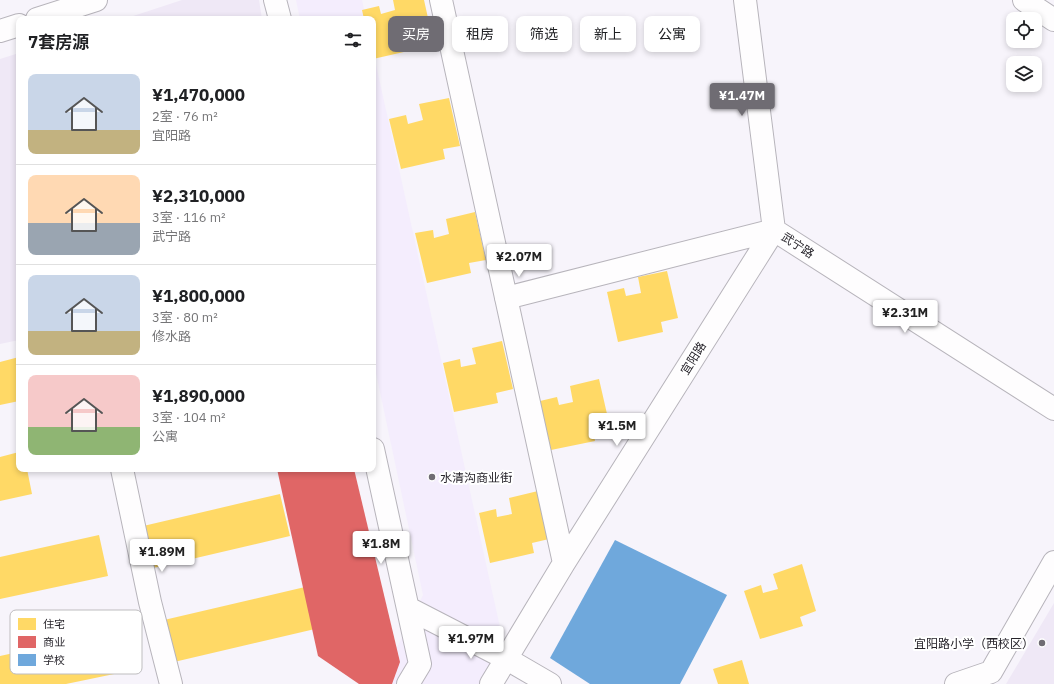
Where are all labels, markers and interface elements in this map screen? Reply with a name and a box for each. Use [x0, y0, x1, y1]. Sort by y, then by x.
map controls [1006, 12, 1042, 92]
button: locate [1006, 12, 1042, 48]
chip: 买房 [388, 16, 444, 52]
chip: 租房 [452, 16, 508, 52]
chip: 筛选 [516, 16, 572, 52]
chip: 新上 [580, 16, 636, 52]
chip: 公寓 [644, 16, 700, 52]
icon: filters [342, 29, 364, 51]
text: 7套房源 [28, 31, 89, 53]
button: layers [1006, 56, 1042, 92]
pin: ¥1.47M [709, 83, 775, 117]
text: ¥1,470,000 [152, 84, 245, 106]
text: ¥1.47M [719, 87, 765, 104]
icon: home [60, 90, 108, 138]
text: 2室 · 76 m² [152, 108, 218, 125]
text: 宜阳路 [152, 127, 191, 144]
text: ¥2,310,000 [152, 185, 245, 207]
icon: home [60, 191, 108, 239]
text: 3室 · 116 m² [152, 209, 226, 226]
text: 武宁路 [152, 228, 191, 245]
street label: 武宁路 [779, 229, 817, 261]
pin: ¥2.07M [486, 244, 552, 278]
text: ¥2.07M [496, 248, 542, 265]
text: ¥1,800,000 [152, 285, 245, 307]
icon: home [60, 291, 108, 339]
pin: ¥2.31M [872, 300, 938, 334]
text: ¥2.31M [882, 304, 928, 321]
text: 3室 · 80 m² [152, 309, 218, 326]
text: 修水路 [152, 328, 191, 345]
street label: 宜阳路 [677, 339, 709, 377]
text: ¥1,890,000 [152, 385, 245, 407]
icon: home [60, 391, 108, 439]
text: 3室 · 104 m² [152, 409, 226, 426]
pin: ¥1.5M [589, 413, 645, 447]
text: ¥1.5M [598, 417, 636, 434]
text: 公寓 [152, 428, 178, 445]
place label: 水清沟商业街 [440, 470, 512, 485]
marker: 水清沟商业街 [427, 472, 437, 482]
pin: ¥1.8M [353, 531, 409, 565]
text: ¥1.8M [362, 535, 400, 552]
pin: ¥1.89M [129, 539, 195, 573]
text: ¥1.89M [139, 543, 185, 560]
legend [10, 610, 142, 674]
text: 住宅 [43, 617, 65, 631]
pin: ¥1.97M [438, 626, 504, 660]
text: ¥1.97M [448, 630, 494, 647]
text: 商业 [43, 635, 65, 649]
place label: 宜阳路小学（西校区） [914, 636, 1034, 651]
marker: 宜阳路小学（西校区） [1037, 638, 1047, 648]
text: 学校 [43, 653, 65, 667]

